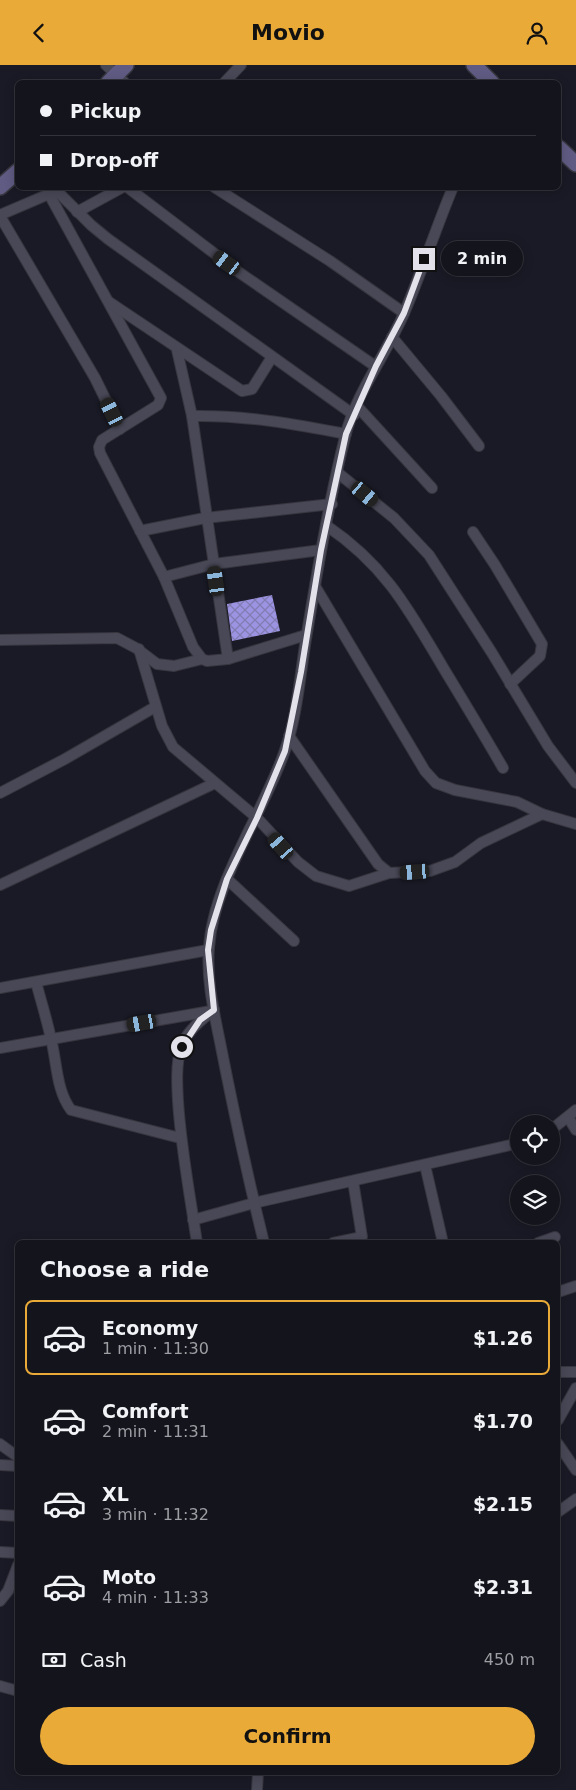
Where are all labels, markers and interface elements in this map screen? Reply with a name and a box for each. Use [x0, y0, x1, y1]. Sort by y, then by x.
icon: back [25, 19, 53, 47]
icon: person [523, 19, 551, 47]
text: Movio [251, 20, 325, 45]
text: Pickup [70, 100, 141, 122]
text: Drop-off [70, 149, 158, 171]
callout: 2 min [442, 241, 524, 277]
car [210, 248, 243, 278]
route end [413, 248, 435, 270]
text: 2 min [457, 249, 507, 268]
car [98, 395, 125, 429]
car [348, 479, 381, 509]
car [206, 565, 225, 597]
car [265, 830, 296, 862]
car [399, 863, 430, 881]
car [125, 1013, 158, 1033]
route start [171, 1036, 193, 1058]
map controls [510, 1115, 560, 1225]
button: locate [510, 1115, 560, 1165]
button: layers [510, 1175, 560, 1225]
text: Choose a ride [40, 1257, 209, 1282]
icon: car [42, 1315, 87, 1360]
text: Economy [102, 1317, 198, 1339]
text: $1.26 [473, 1327, 533, 1349]
text: 1 min · 11:30 [102, 1339, 209, 1358]
icon: car [42, 1398, 87, 1443]
text: Comfort [102, 1400, 189, 1422]
text: $1.70 [473, 1410, 533, 1432]
text: 2 min · 11:31 [102, 1422, 209, 1441]
icon: car [42, 1481, 87, 1526]
text: XL [102, 1483, 129, 1505]
text: $2.15 [473, 1493, 533, 1515]
text: 3 min · 11:32 [102, 1505, 209, 1524]
icon: car [42, 1564, 87, 1609]
text: Moto [102, 1566, 156, 1588]
text: $2.31 [473, 1576, 533, 1598]
text: 4 min · 11:33 [102, 1588, 209, 1607]
icon: cash [40, 1646, 68, 1674]
text: Cash [80, 1649, 127, 1671]
text: 450 m [484, 1650, 535, 1669]
button: Confirm [40, 1707, 535, 1765]

